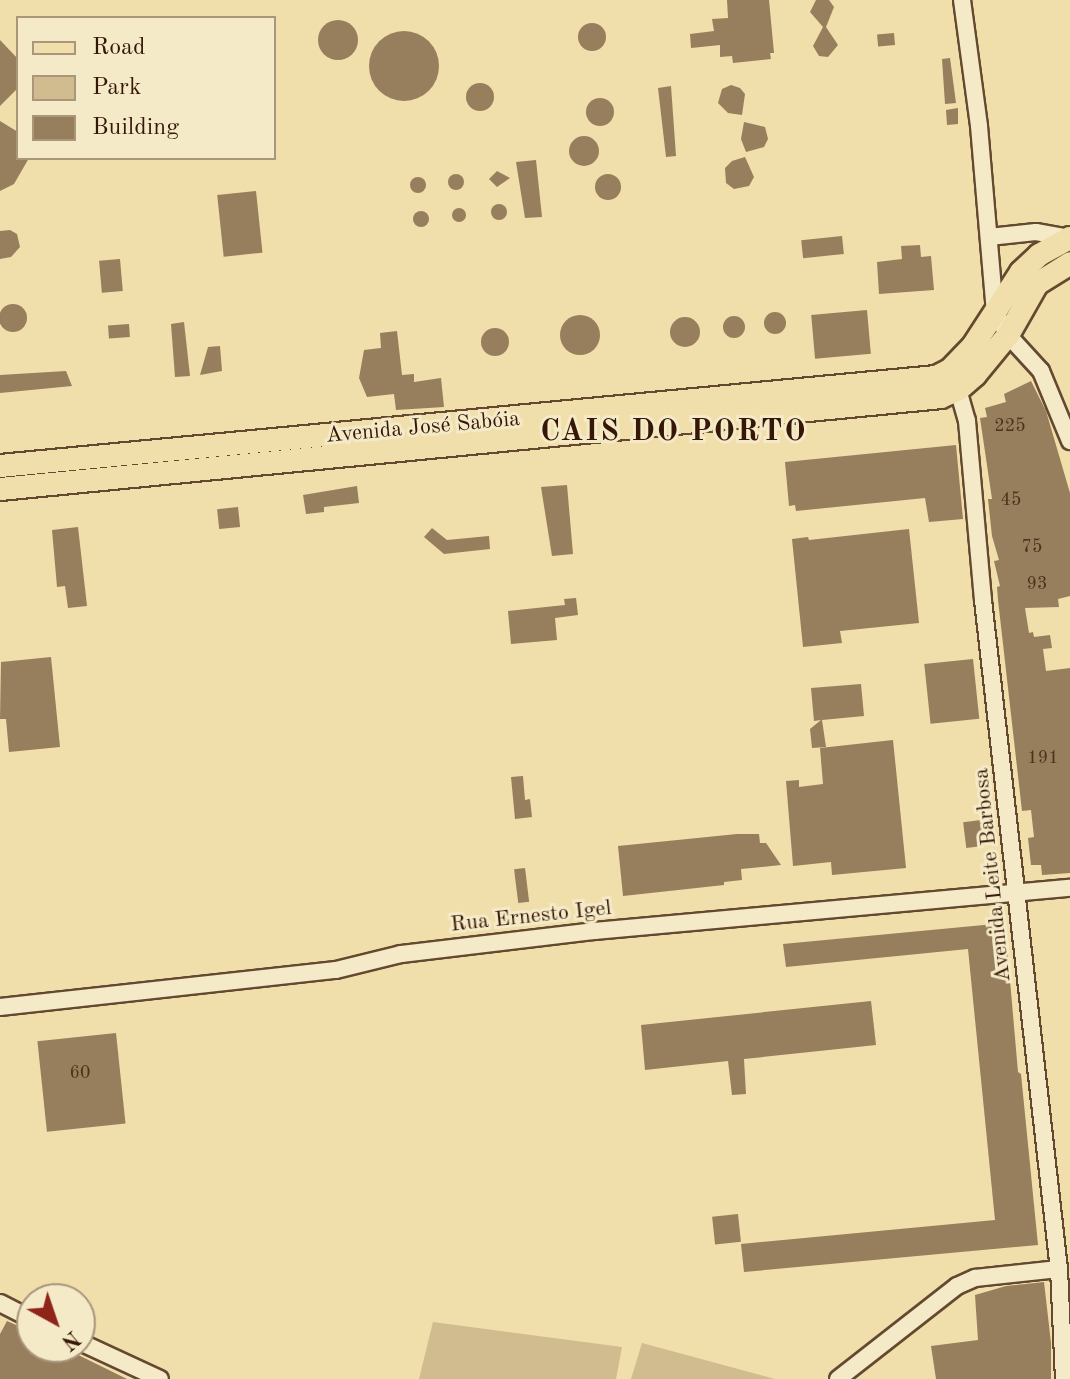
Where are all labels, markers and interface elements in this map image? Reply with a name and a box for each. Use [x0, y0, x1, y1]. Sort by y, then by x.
legend [16, 16, 276, 160]
text: Road [92, 36, 145, 60]
text: Park [92, 76, 141, 100]
text: Building [92, 116, 179, 140]
street label: Avenida José Sabóia [325, 406, 521, 450]
district label: CAIS DO PORTO [540, 414, 808, 450]
house number: 225 [994, 415, 1026, 437]
house number: 45 [1001, 489, 1021, 511]
house number: 75 [1022, 536, 1042, 558]
house number: 93 [1027, 573, 1047, 595]
house number: 191 [1027, 747, 1059, 769]
street label: Avenida Leite Barbosa [969, 767, 1017, 983]
street label: Rua Ernesto Igel [449, 895, 613, 939]
house number: 60 [70, 1062, 90, 1084]
north arrow [16, 1283, 96, 1363]
text: N [57, 1326, 84, 1354]

